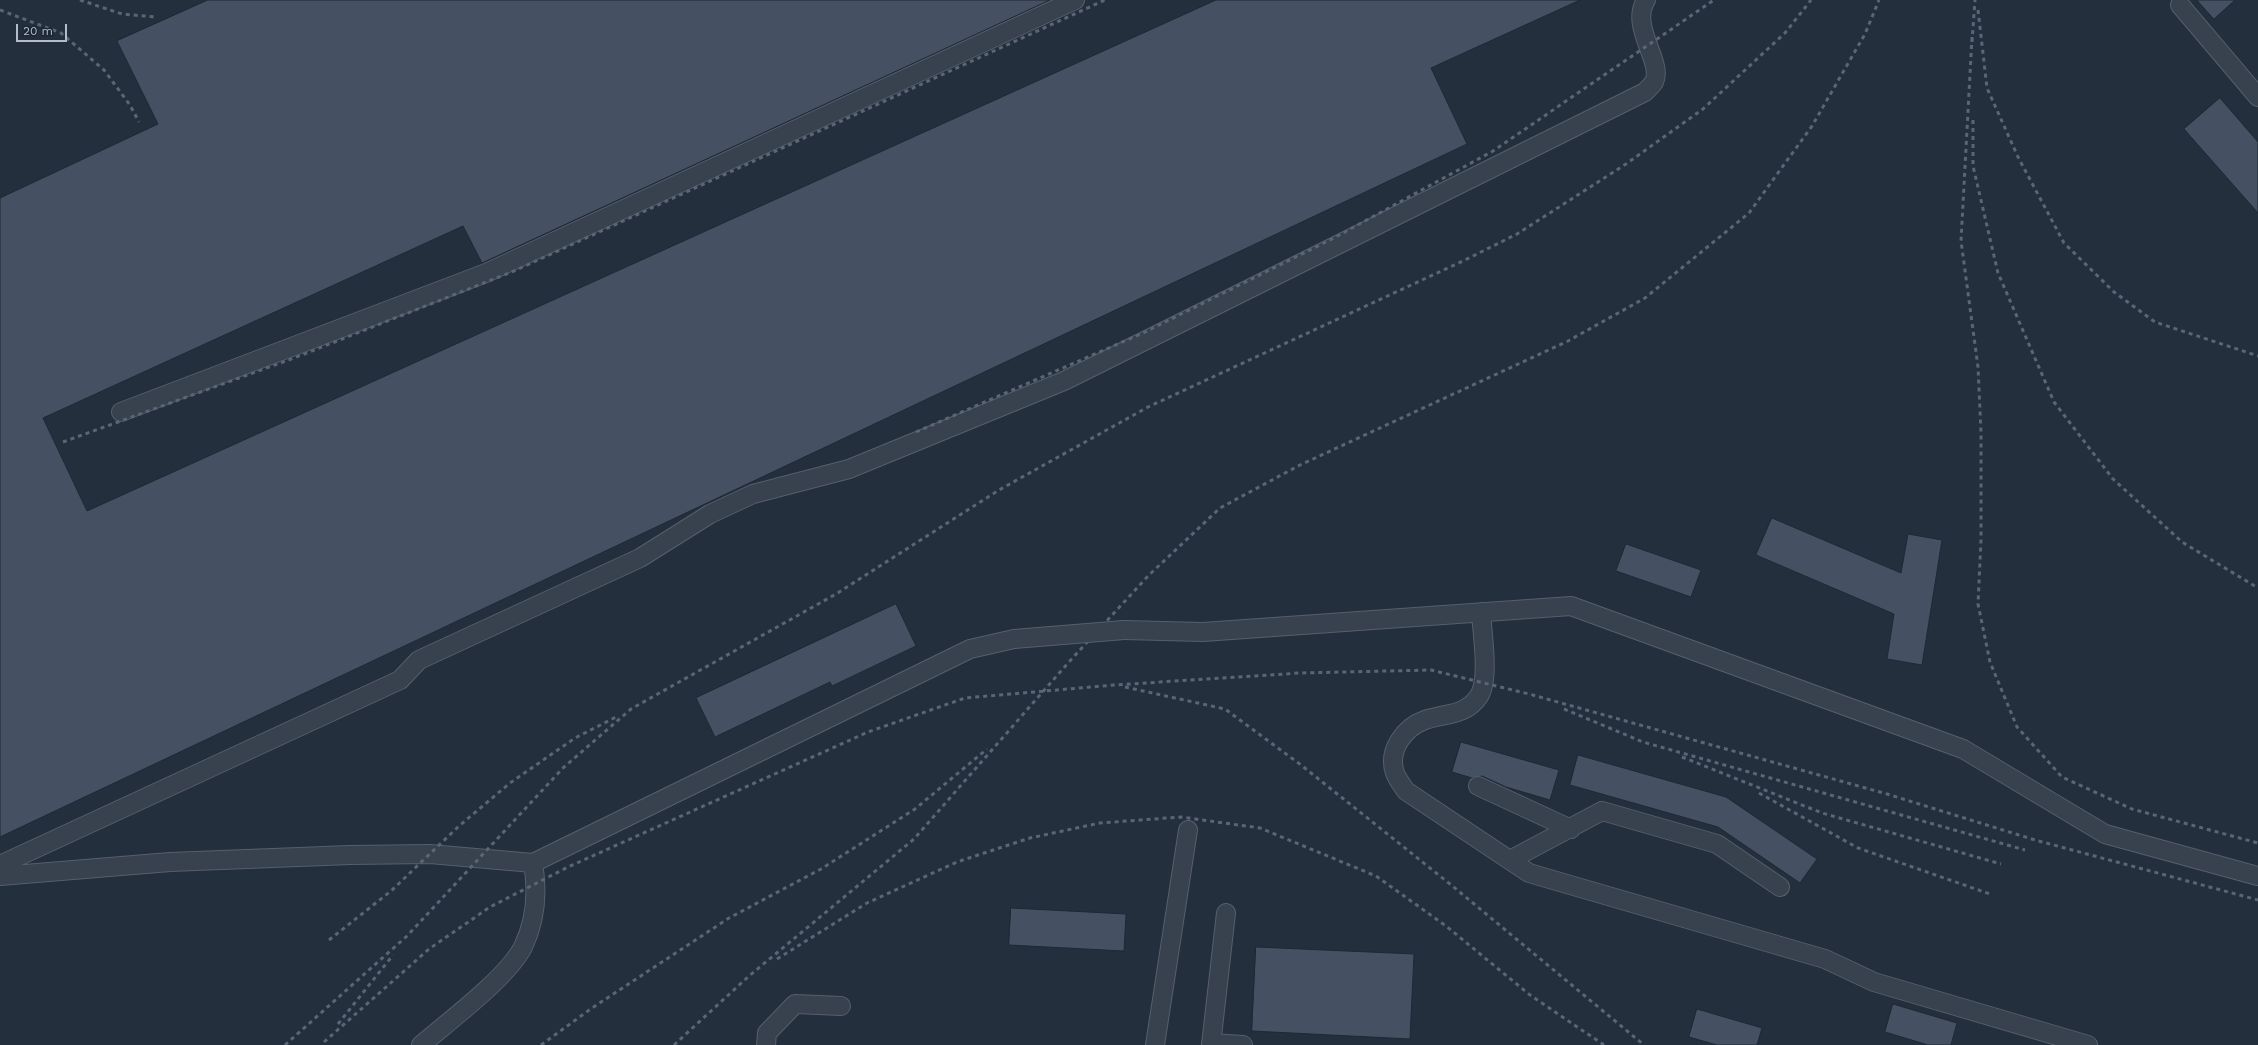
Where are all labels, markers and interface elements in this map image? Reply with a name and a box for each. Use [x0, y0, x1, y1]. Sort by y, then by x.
scale bar [18, 16, 69, 42]
text: 20 m [23, 24, 53, 38]

